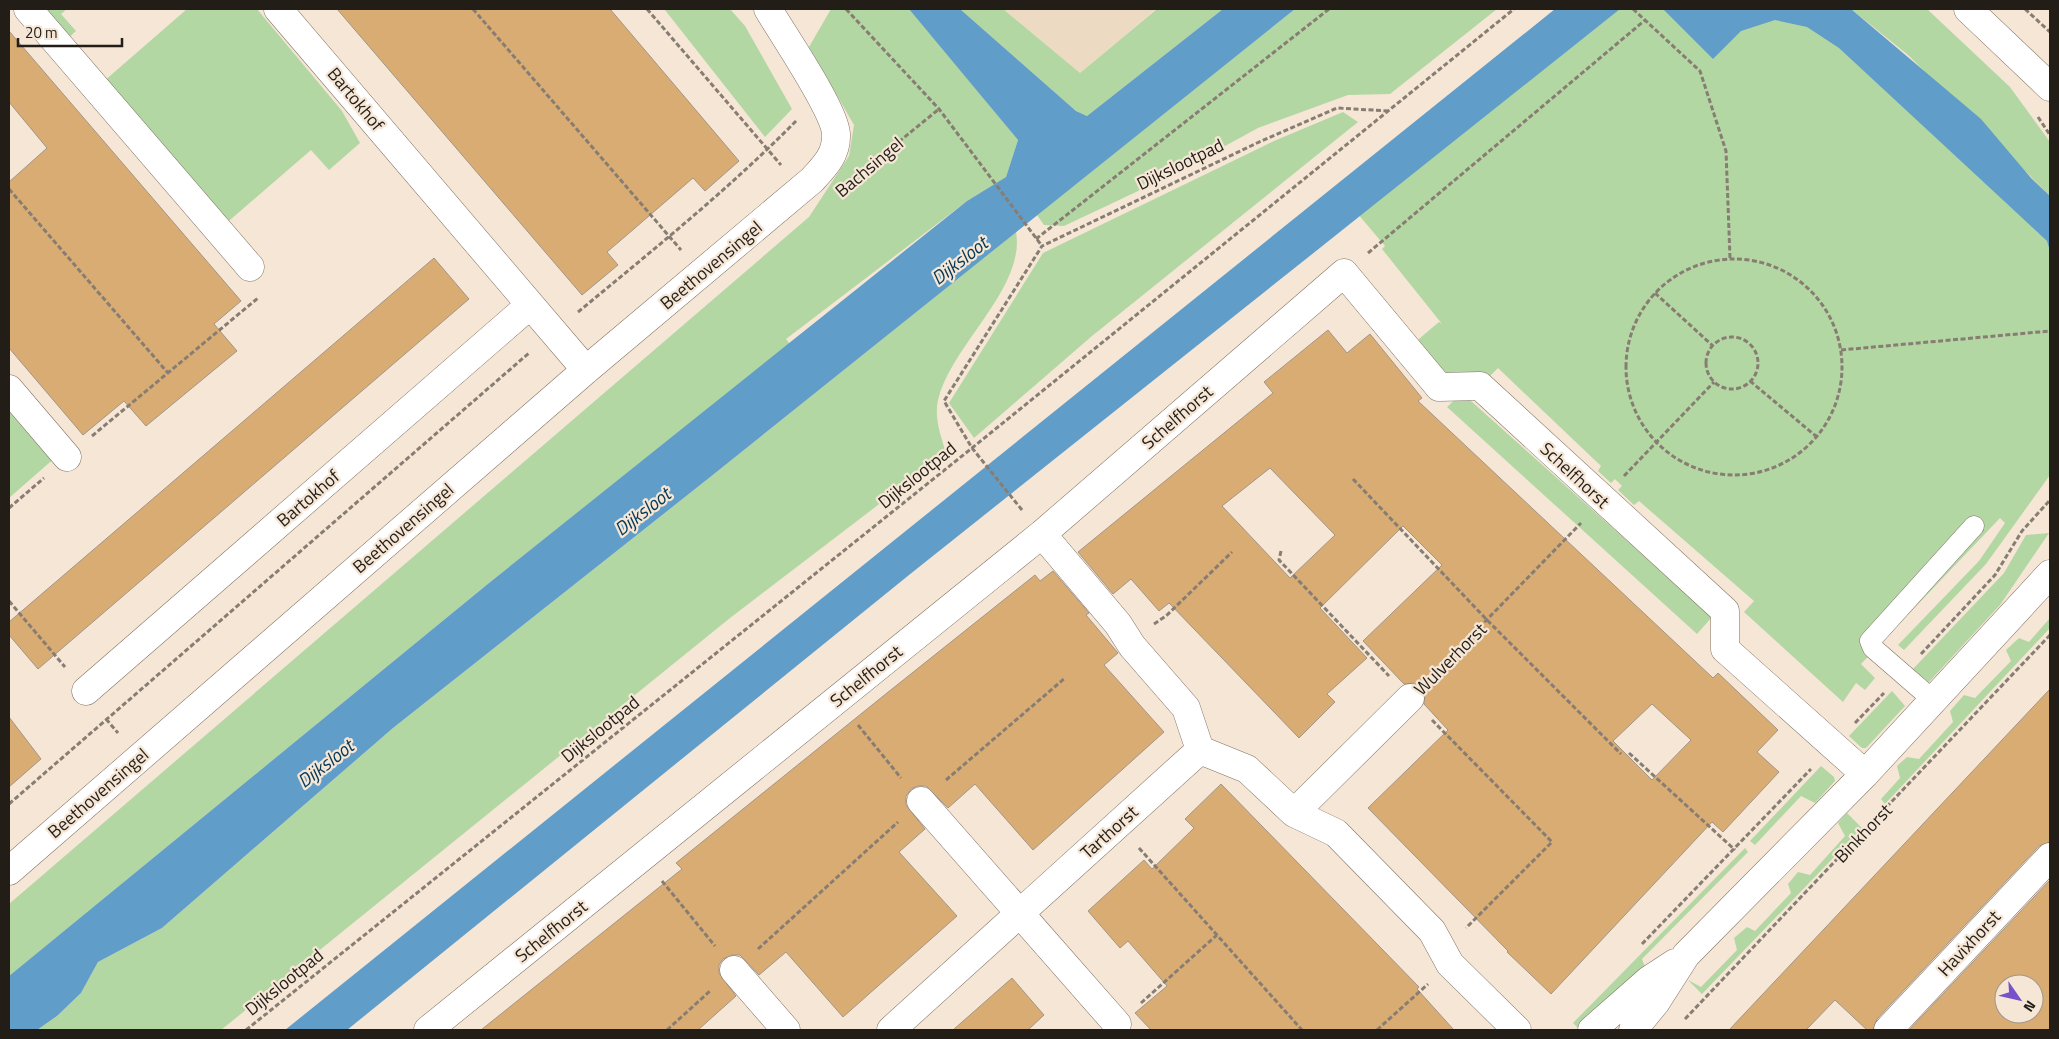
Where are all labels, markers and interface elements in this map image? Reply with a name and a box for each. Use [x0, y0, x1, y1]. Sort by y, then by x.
scale bar [18, 15, 121, 47]
text: 20 m [25, 21, 58, 44]
street label: Bartokhof [321, 61, 391, 137]
street label: Bachsingel [829, 130, 909, 204]
street label: Dijkslootpad [1132, 131, 1228, 197]
street label: Beethovensingel [654, 214, 768, 316]
water label: Dijksloot [925, 227, 995, 291]
street label: Schelfhorst [1135, 378, 1219, 456]
street label: Dijkslootpad [872, 435, 962, 515]
street label: Schelfhorst [1534, 436, 1616, 515]
street label: Bartokhof [270, 463, 346, 533]
street label: Beethovensingel [346, 476, 460, 580]
water label: Dijksloot [608, 478, 678, 542]
street label: Wulverhorst [1407, 616, 1493, 702]
street label: Schelfhorst [824, 638, 909, 714]
street label: Dijkslootpad [555, 689, 645, 769]
water label: Dijksloot [291, 730, 361, 794]
street label: Beethovensingel [41, 741, 155, 845]
street label: Binkhorst [1828, 797, 1899, 869]
street label: Tarthorst [1074, 798, 1144, 865]
street label: Schelfhorst [509, 893, 594, 969]
street label: Havixhorst [1931, 903, 2007, 982]
street label: Dijkslootpad [239, 942, 329, 1022]
north arrow [1994, 974, 2044, 1024]
text: N [2019, 997, 2042, 1016]

